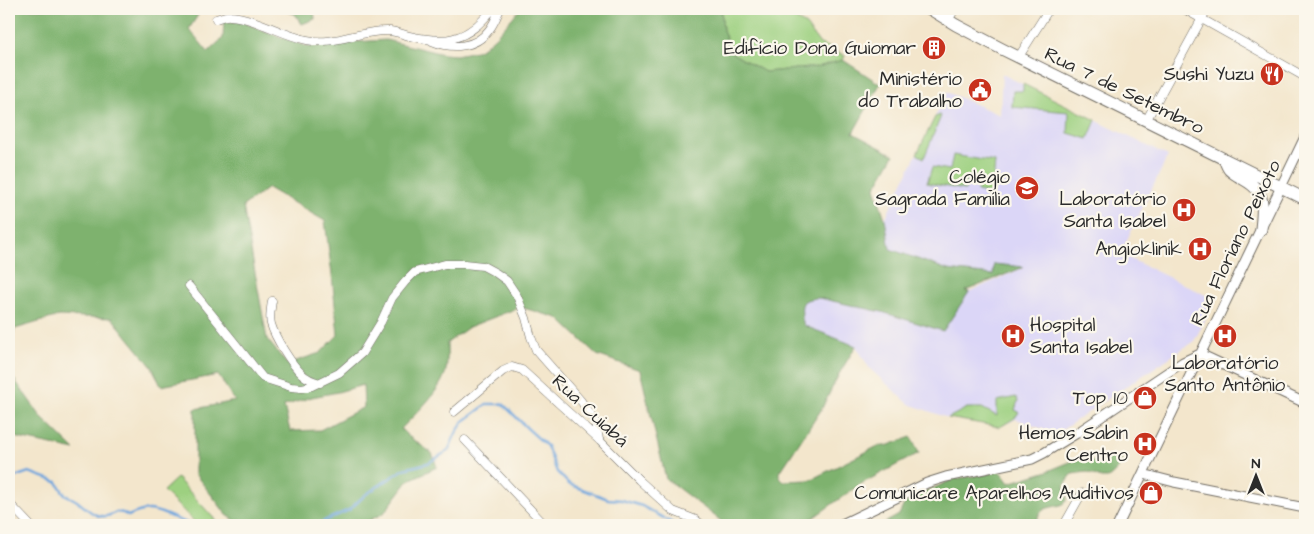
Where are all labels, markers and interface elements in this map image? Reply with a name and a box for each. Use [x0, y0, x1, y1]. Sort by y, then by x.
place label: Edifício Dona Guiomar [724, 35, 917, 62]
building icon: Edifício Dona Guiomar [921, 35, 947, 61]
street label: Rua 7 de Setembro [1040, 41, 1209, 142]
place label: Sushi Yuzu [1164, 61, 1254, 88]
restaurant icon: Sushi Yuzu [1259, 61, 1285, 87]
place label: Ministério do Trabalho [859, 66, 962, 115]
public building icon: Ministério do Trabalho [967, 77, 993, 103]
street label: Rua Floriano Peixoto [1184, 155, 1288, 330]
place label: Colégio Sagrada Família [875, 164, 1010, 214]
school or university icon: Colégio Sagrada Família [1014, 175, 1040, 201]
place label: Laboratório Santa Isabel [1059, 186, 1166, 235]
hospital icon: Laboratório Santa Isabel [1171, 197, 1197, 223]
place label: Angioklinik [1095, 236, 1182, 264]
hospital icon: Angioklinik [1187, 236, 1213, 262]
place label: Hospital Santa Isabel [1030, 312, 1132, 361]
hospital icon: Hospital Santa Isabel [1000, 323, 1026, 349]
hospital icon: Laboratório Santo Antônio [1212, 323, 1238, 349]
place label: Laboratório Santo Antônio [1165, 350, 1286, 399]
street label: Rua Cuiabá [546, 368, 635, 454]
place label: Top 10 [1073, 385, 1128, 412]
shop icon: Top 10 [1132, 385, 1158, 411]
place label: Hemos Sabin Centro [1019, 420, 1128, 469]
hospital icon: Hemos Sabin Centro [1132, 431, 1158, 457]
north arrow [1232, 452, 1282, 502]
text: N [1252, 454, 1261, 474]
place label: Comunicare Aparelhos Auditivos [855, 480, 1134, 507]
shop icon: Comunicare Aparelhos Auditivos [1138, 480, 1164, 506]

